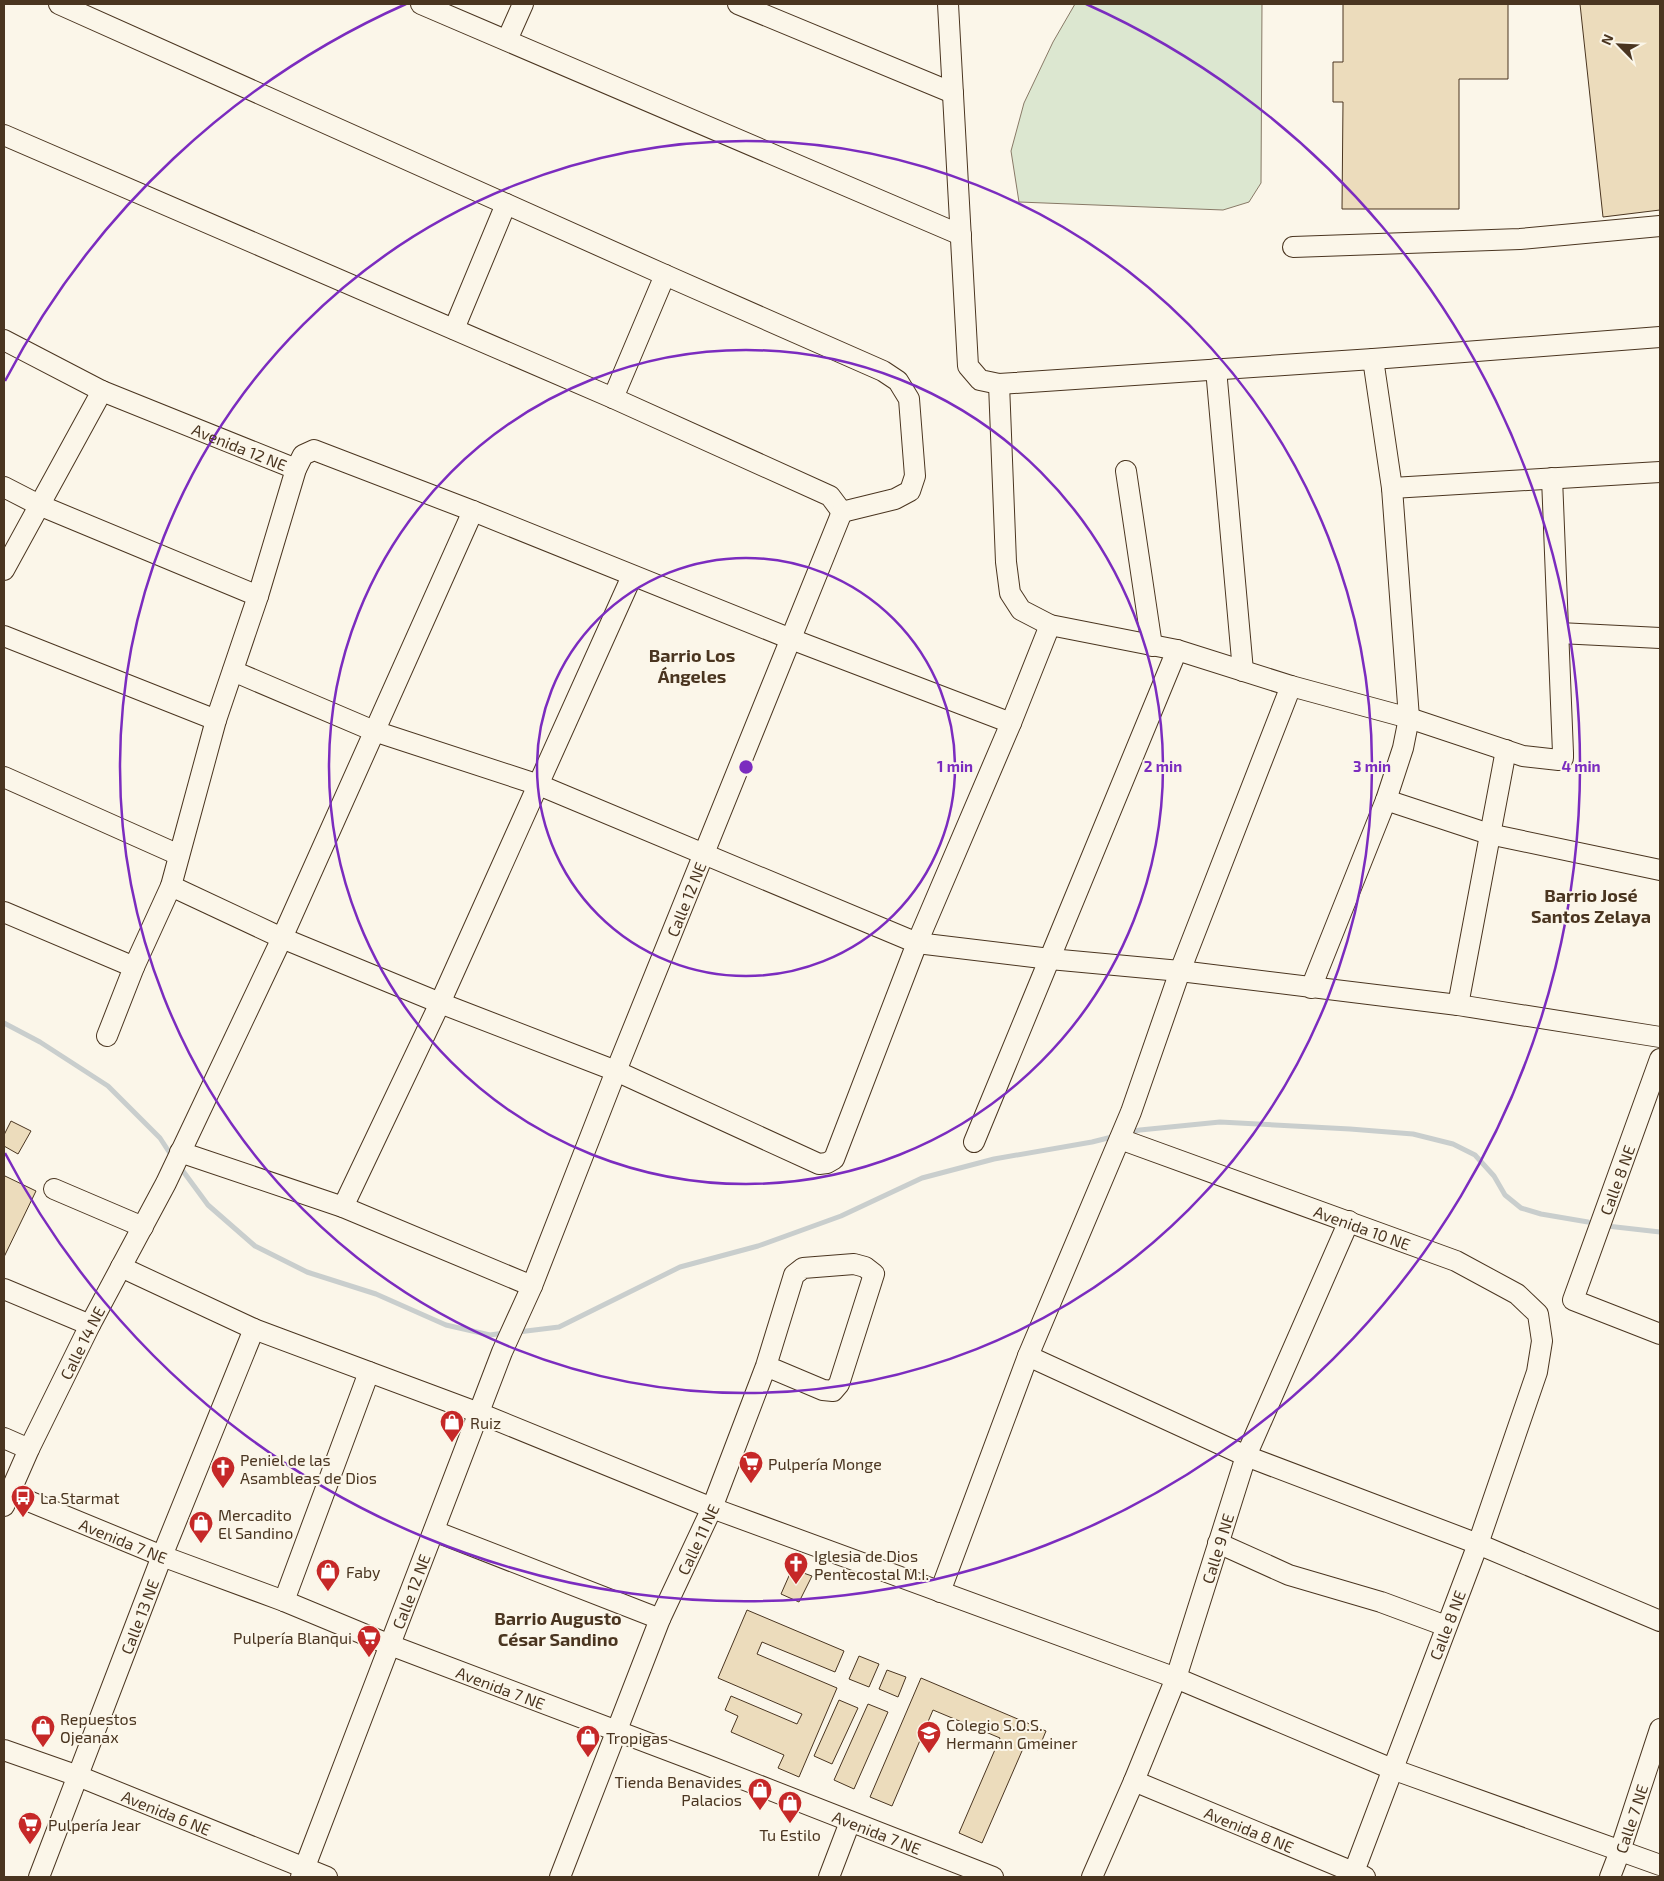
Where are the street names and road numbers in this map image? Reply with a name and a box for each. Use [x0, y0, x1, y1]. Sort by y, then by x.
street label: Avenida 12 NE [190, 419, 290, 474]
street label: Calle 12 NE [662, 859, 709, 939]
street label: Calle 8 NE [1596, 1142, 1638, 1218]
street label: Avenida 10 NE [1312, 1201, 1413, 1253]
street label: Calle 14 NE [55, 1303, 108, 1382]
street label: Calle 11 NE [673, 1500, 722, 1578]
street label: Calle 9 NE [1197, 1511, 1237, 1586]
street label: Avenida 7 NE [77, 1514, 170, 1567]
street label: Calle 12 NE [387, 1551, 433, 1631]
street label: Calle 13 NE [116, 1576, 162, 1657]
street label: Calle 8 NE [1425, 1587, 1469, 1663]
street label: Avenida 7 NE [454, 1662, 548, 1713]
street label: Calle 7 NE [1610, 1782, 1651, 1856]
street label: Avenida 6 NE [119, 1785, 214, 1838]
street label: Avenida 8 NE [1202, 1802, 1297, 1856]
street label: Avenida 7 NE [830, 1806, 924, 1858]

